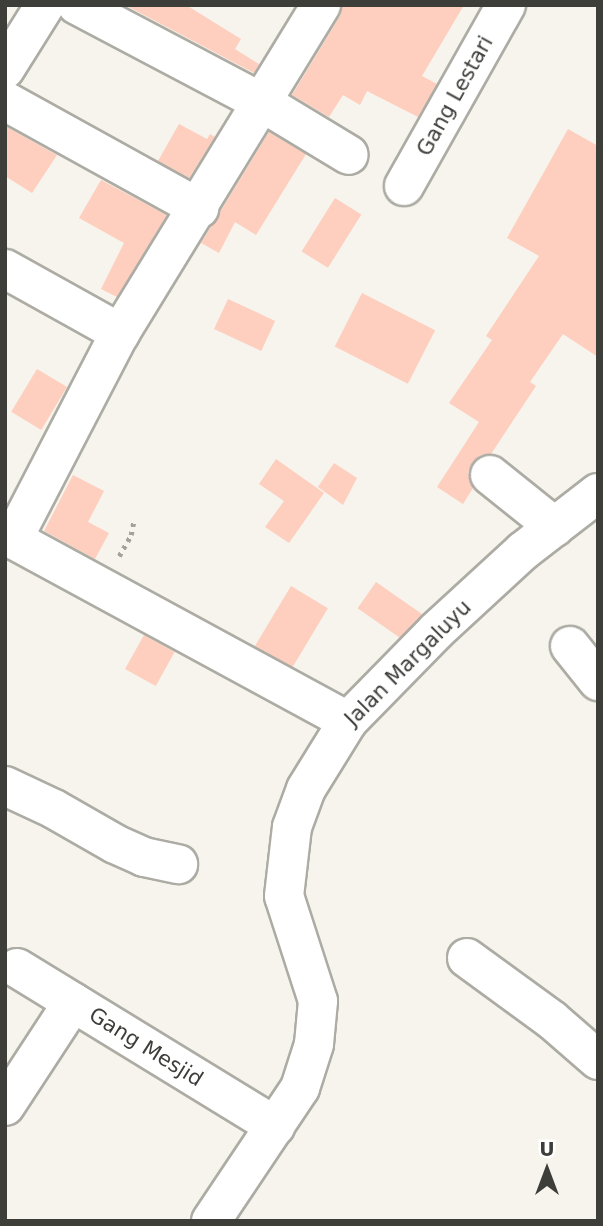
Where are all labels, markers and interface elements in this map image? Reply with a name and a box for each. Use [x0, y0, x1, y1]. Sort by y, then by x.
street label: Gang Lestari [412, 32, 498, 160]
street label: Jalan Margaluyu [340, 595, 476, 731]
street label: Gang Mesjid [84, 1002, 208, 1092]
north arrow [512, 1135, 582, 1205]
text: U [539, 1138, 555, 1160]

